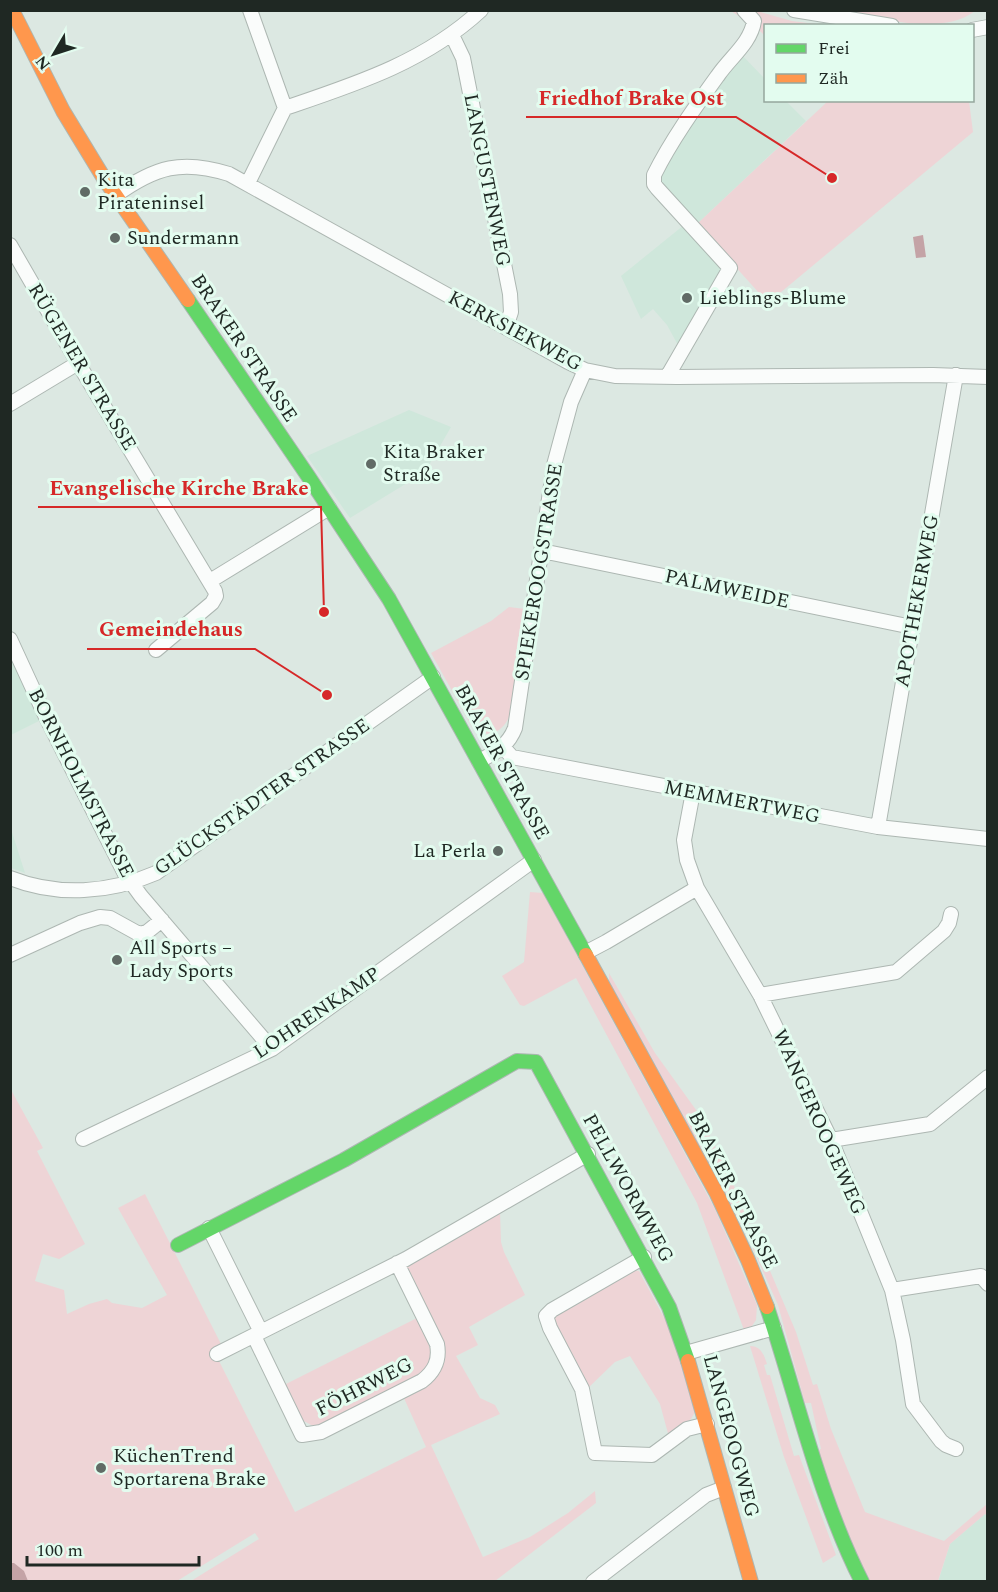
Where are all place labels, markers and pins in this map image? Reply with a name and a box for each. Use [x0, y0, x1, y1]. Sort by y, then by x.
callout: Friedhof Brake Ost [526, 78, 736, 117]
place label: Kita Pirateninsel [97, 165, 204, 218]
marker: Kita Pirateninsel [78, 185, 92, 199]
place label: Sundermann [127, 223, 239, 253]
marker: Sundermann [108, 231, 122, 245]
place label: Lieblings-Blume [699, 283, 846, 313]
marker: Lieblings-Blume [680, 291, 694, 305]
place label: Kita Braker Straße [383, 437, 485, 490]
marker: Kita Braker Straße [364, 457, 378, 471]
callout: Evangelische Kirche Brake [38, 468, 321, 507]
callout: Gemeindehaus [87, 610, 255, 649]
place label: La Perla [413, 836, 486, 866]
marker: La Perla [491, 844, 505, 858]
place label: All Sports – Lady Sports [129, 933, 234, 986]
marker: All Sports – Lady Sports [110, 953, 124, 967]
place label: KüchenTrend Sportarena Brake [113, 1441, 266, 1494]
marker: KüchenTrend Sportarena Brake [94, 1461, 108, 1475]

